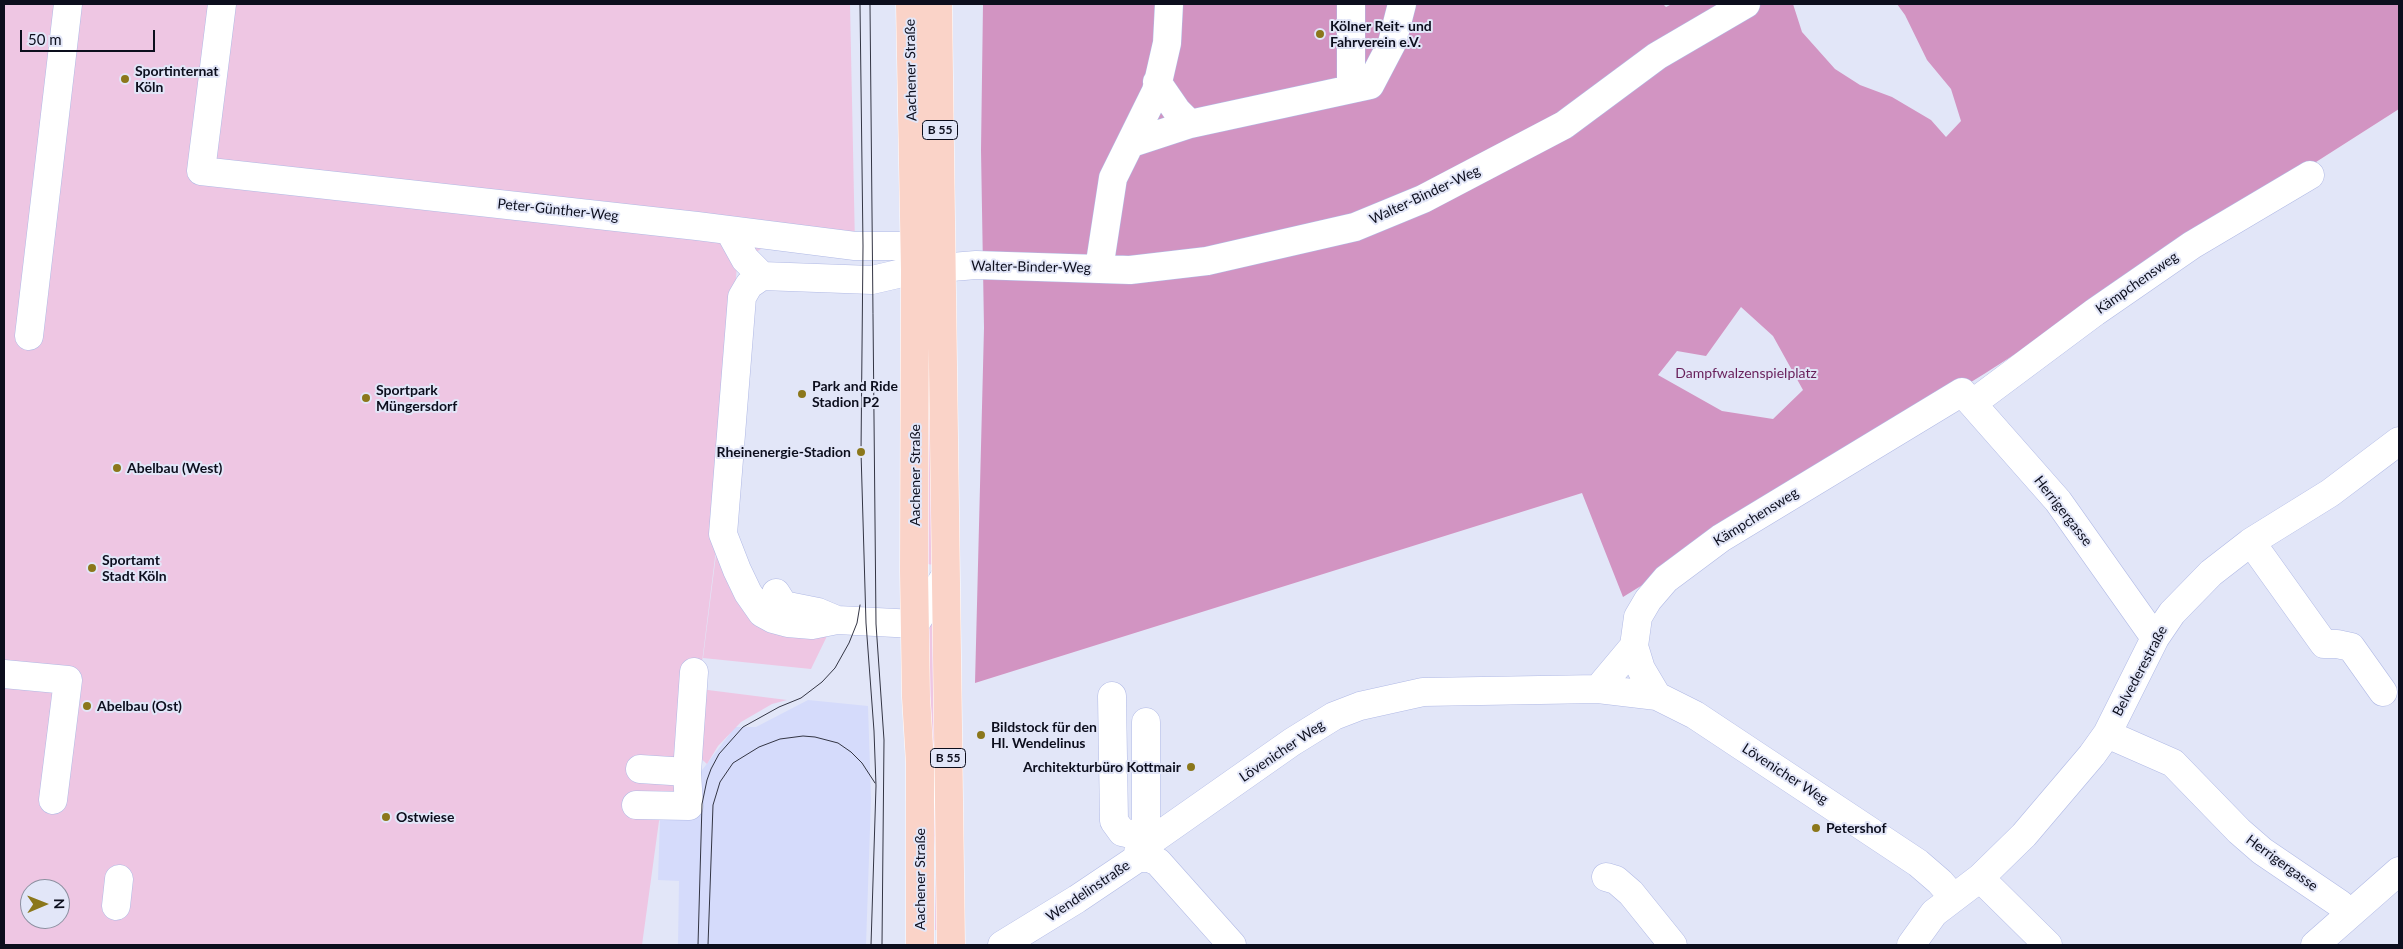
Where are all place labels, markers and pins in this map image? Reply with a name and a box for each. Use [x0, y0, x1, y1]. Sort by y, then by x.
place label: Kölner Reit- und Fahrverein e.V. [1330, 18, 1432, 50]
marker: Kölner Reit- und Fahrverein e.V. [1314, 28, 1326, 40]
place label: Sportinternat Köln [135, 63, 219, 95]
marker: Sportinternat Köln [119, 73, 131, 85]
place label: Park and Ride Stadion P2 [812, 378, 898, 411]
place label: Sportpark Müngersdorf [376, 382, 457, 414]
marker: Park and Ride Stadion P2 [796, 388, 808, 400]
marker: Sportpark Müngersdorf [360, 392, 372, 404]
place label: Rheinenergie-Stadion [717, 444, 851, 460]
marker: Rheinenergie-Stadion [855, 446, 867, 458]
place label: Abelbau (West) [127, 460, 222, 476]
marker: Abelbau (West) [111, 462, 123, 474]
place label: Sportamt Stadt Köln [102, 552, 167, 584]
marker: Sportamt Stadt Köln [86, 562, 98, 574]
place label: Abelbau (Ost) [97, 698, 182, 714]
marker: Abelbau (Ost) [81, 700, 93, 712]
place label: Bildstock für den Hl. Wendelinus [991, 719, 1097, 752]
marker: Bildstock für den Hl. Wendelinus [975, 729, 987, 741]
place label: Architekturbüro Kottmair [1023, 759, 1181, 775]
marker: Architekturbüro Kottmair [1185, 761, 1197, 773]
place label: Ostwiese [396, 809, 454, 825]
marker: Ostwiese [380, 811, 392, 823]
place label: Petershof [1826, 820, 1887, 836]
marker: Petershof [1810, 822, 1822, 834]

